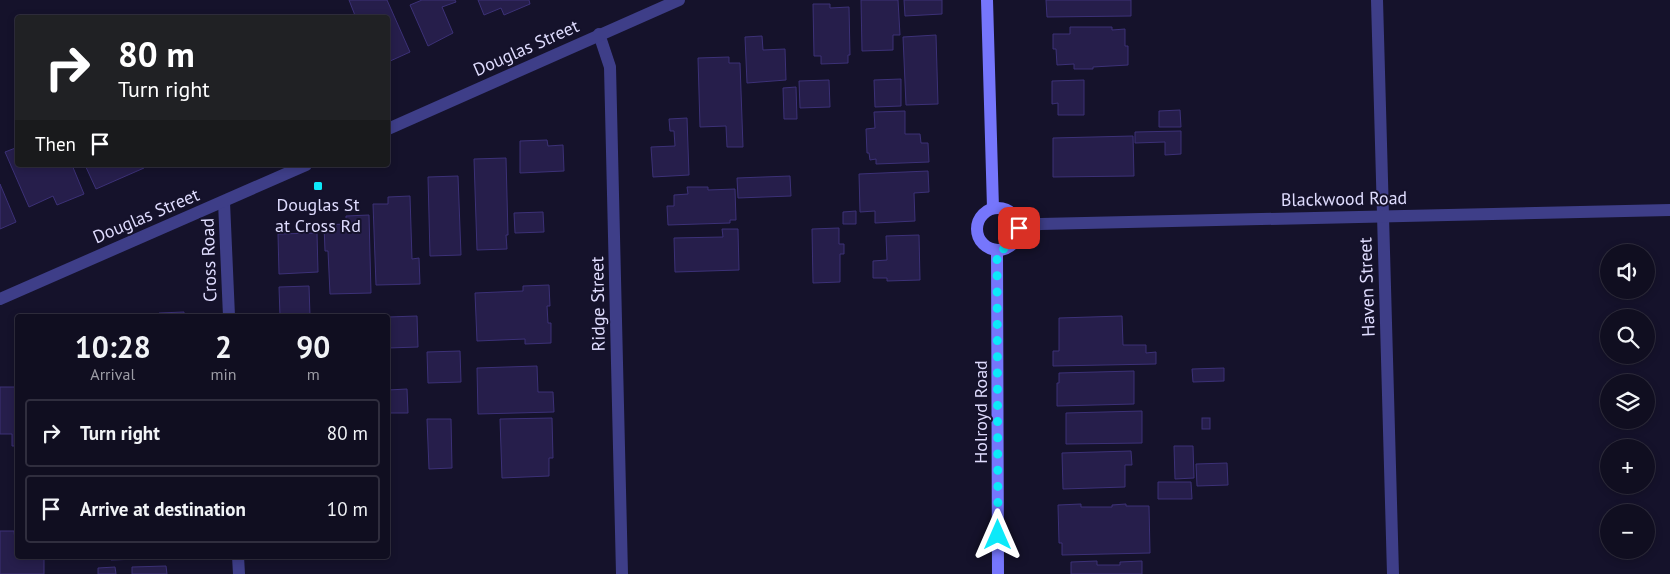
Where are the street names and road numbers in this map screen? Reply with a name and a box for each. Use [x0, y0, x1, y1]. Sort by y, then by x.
street label: Douglas Street [469, 14, 582, 81]
street label: Douglas Street [89, 183, 202, 248]
street label: Blackwood Road [1281, 186, 1407, 211]
street label: Cross Road [196, 218, 221, 302]
street label: Haven Street [1353, 237, 1380, 337]
street label: Ridge Street [585, 256, 610, 352]
street label: Holroyd Road [969, 360, 992, 464]

